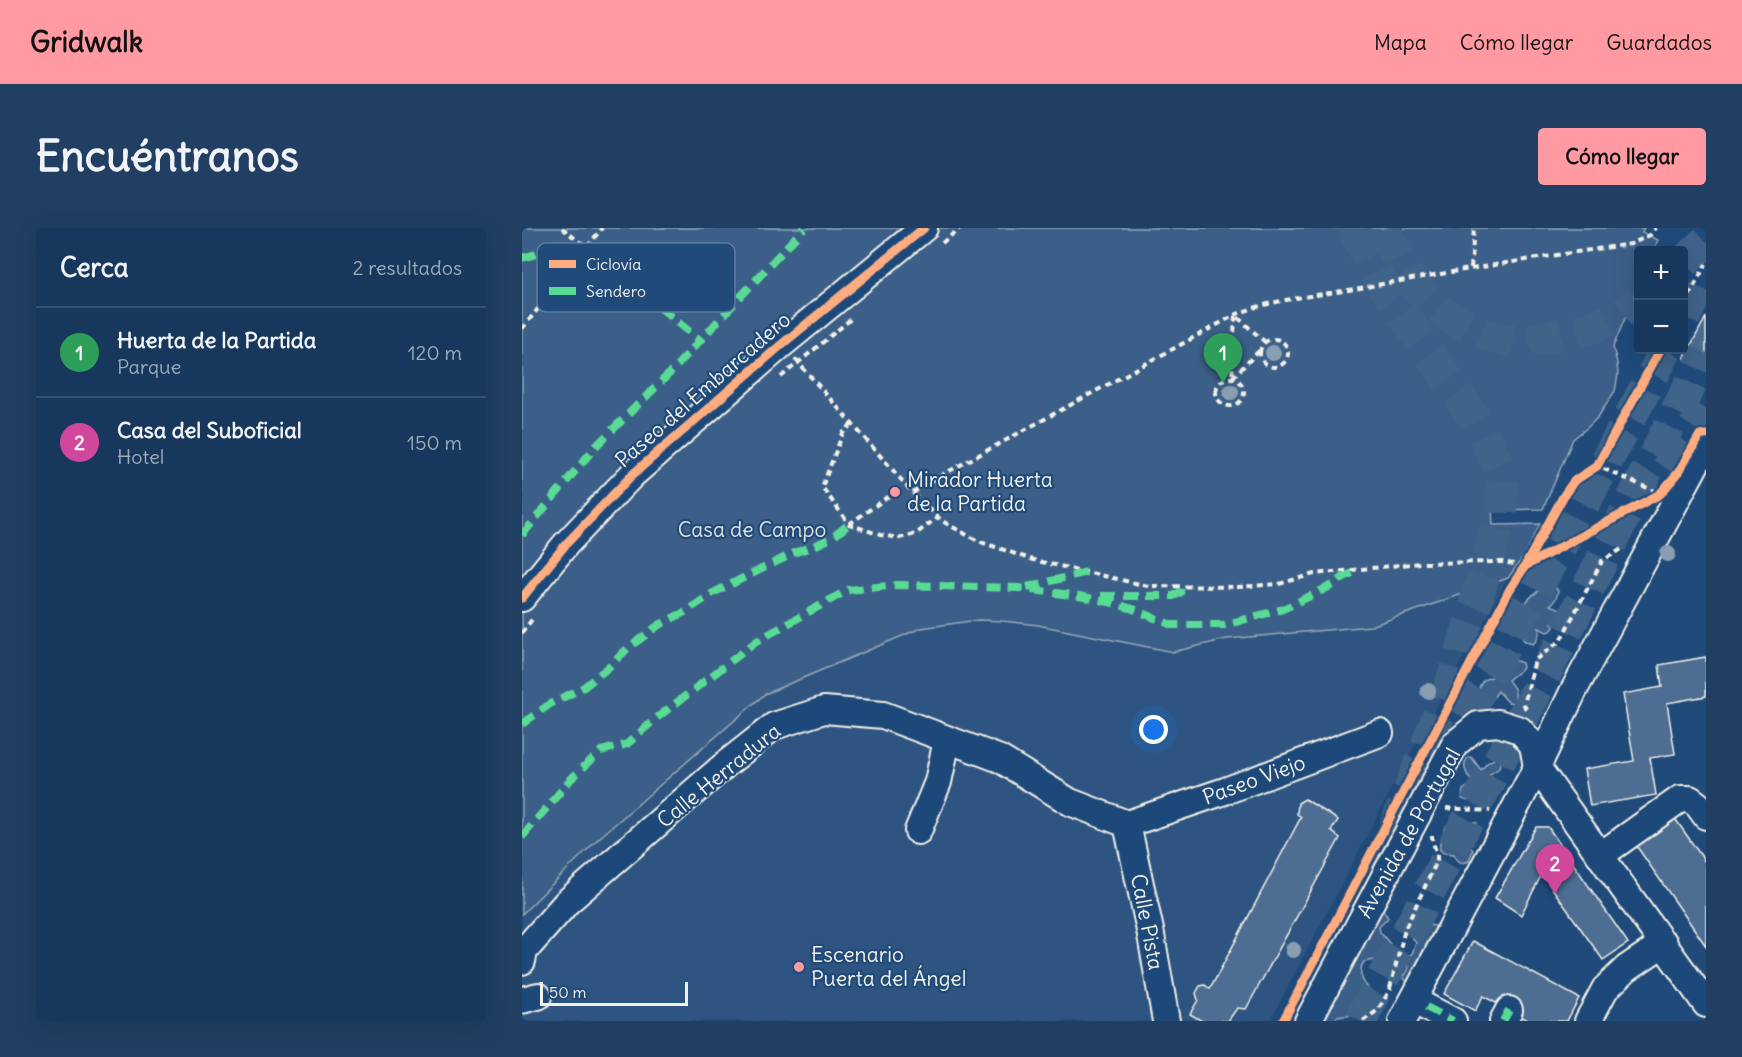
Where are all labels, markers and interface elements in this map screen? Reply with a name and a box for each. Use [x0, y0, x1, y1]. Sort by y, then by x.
text: Gridwalk [30, 24, 143, 60]
text: Mapa [1374, 29, 1427, 56]
text: Cómo llegar [1460, 29, 1573, 56]
text: Guardados [1606, 29, 1712, 56]
button: Cómo llegar [1538, 128, 1706, 185]
text: Encuéntranos [36, 130, 299, 182]
legend [537, 243, 735, 312]
map controls [1634, 246, 1688, 354]
button: + [1634, 246, 1688, 300]
text: Cerca [60, 251, 129, 284]
text: Ciclovía [586, 254, 641, 274]
text: 2 resultados [353, 255, 462, 280]
text: Sendero [586, 281, 646, 301]
button: − [1634, 300, 1688, 354]
street label: Paseo del Embarcadero [609, 306, 796, 473]
text: Huerta de la Partida [117, 326, 316, 354]
pin: 1 [1204, 334, 1242, 383]
text: 1 [76, 340, 83, 365]
text: 120 m [408, 340, 462, 365]
text: Parque [117, 354, 181, 379]
text: Casa del Suboficial [117, 416, 302, 444]
text: 2 [74, 430, 85, 455]
text: 150 m [407, 430, 462, 455]
text: Hotel [117, 444, 164, 469]
place label: Mirador Huerta de la Partida [907, 466, 1053, 517]
marker: Mirador Huerta de la Partida [888, 485, 902, 499]
park label: Casa de Campo [678, 516, 826, 543]
your location [1139, 715, 1168, 744]
street label: Calle Herradura [651, 717, 786, 834]
street label: Avenida de Portugal [1351, 743, 1466, 922]
street label: Paseo Viejo [1199, 748, 1309, 811]
pin: 2 [1536, 844, 1574, 894]
street label: Calle Pista [1125, 872, 1170, 972]
place label: Escenario Puerta del Ángel [811, 941, 966, 992]
marker: Escenario Puerta del Ángel [792, 960, 806, 974]
scale bar [540, 979, 688, 1006]
text: 50 m [549, 982, 587, 1002]

